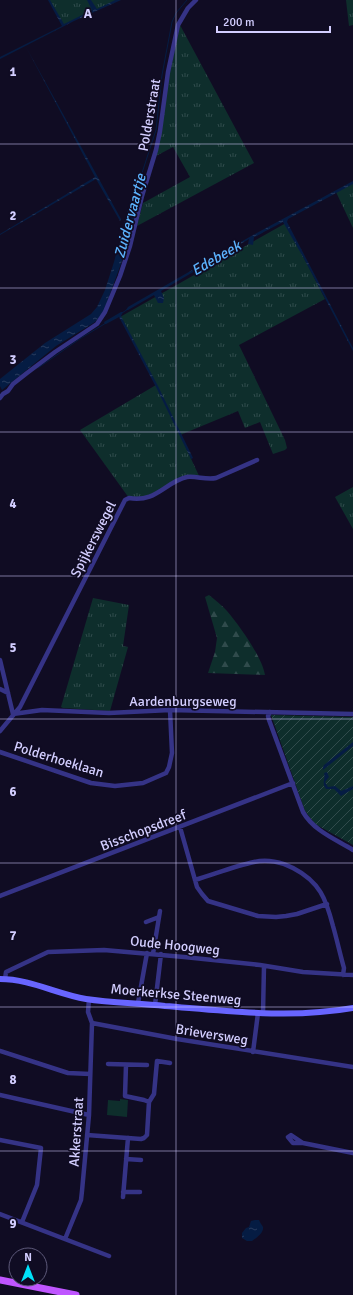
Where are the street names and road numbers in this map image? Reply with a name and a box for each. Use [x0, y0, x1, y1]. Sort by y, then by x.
street label: Polderstraat [135, 77, 164, 153]
street label: Spijkerswegel [67, 498, 120, 580]
street label: Aardenburgseweg [129, 693, 237, 710]
street label: Polderhoeklaan [12, 738, 106, 781]
street label: Bisschopsdreef [98, 806, 190, 855]
street label: Oude Hoogweg [129, 932, 221, 959]
street label: Moerkerkse Steenweg [110, 980, 242, 1009]
street label: Brieversweg [174, 1020, 249, 1049]
street label: Akkerstraat [66, 1097, 87, 1167]

